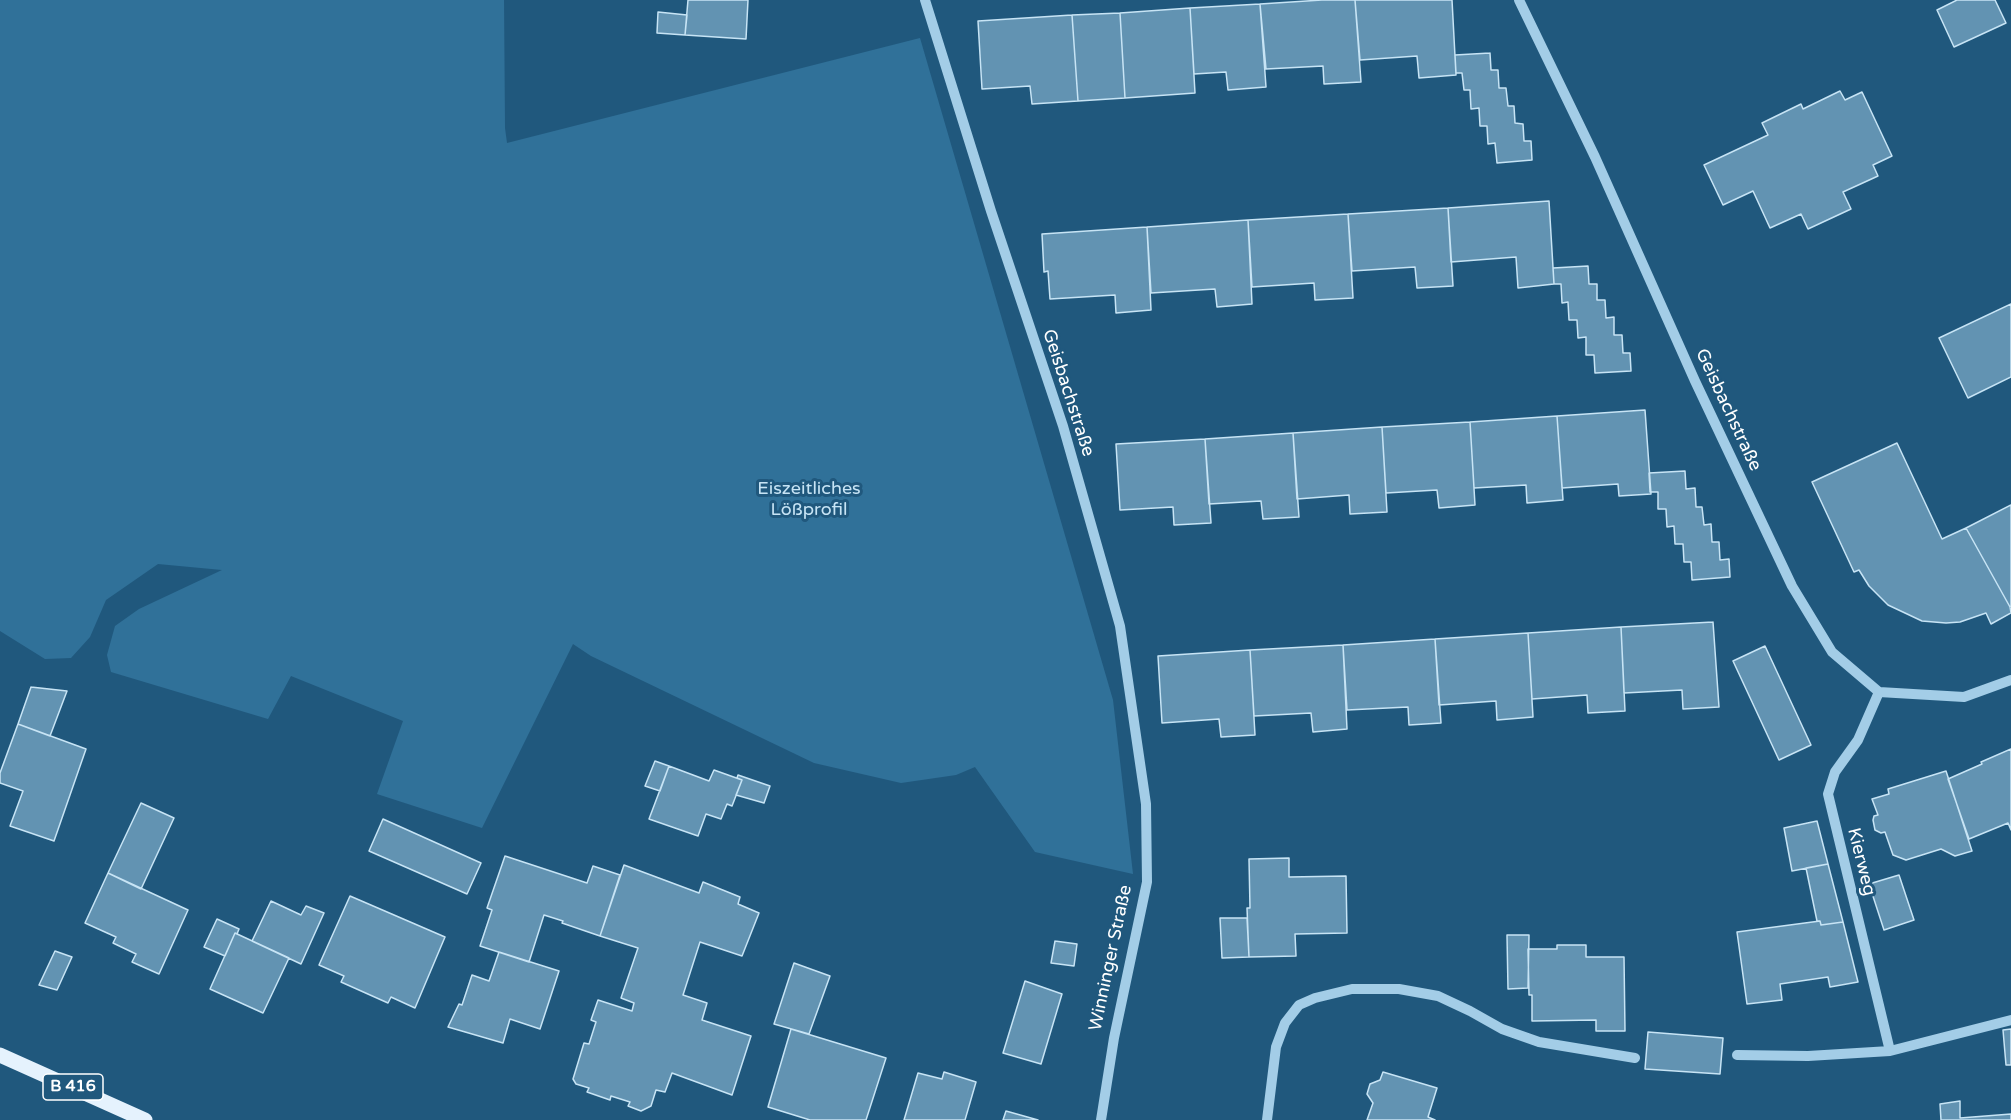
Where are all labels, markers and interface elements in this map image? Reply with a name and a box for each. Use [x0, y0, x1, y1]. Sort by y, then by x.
street label: Geisbachstraße [1037, 327, 1099, 459]
street label: Geisbachstraße [1690, 345, 1766, 475]
park label: Eiszeitliches Lößprofil [757, 478, 861, 520]
street label: Kierweg [1842, 826, 1880, 898]
street label: Winninger Straße [1085, 883, 1137, 1033]
road number: B 416 [43, 1074, 103, 1100]

